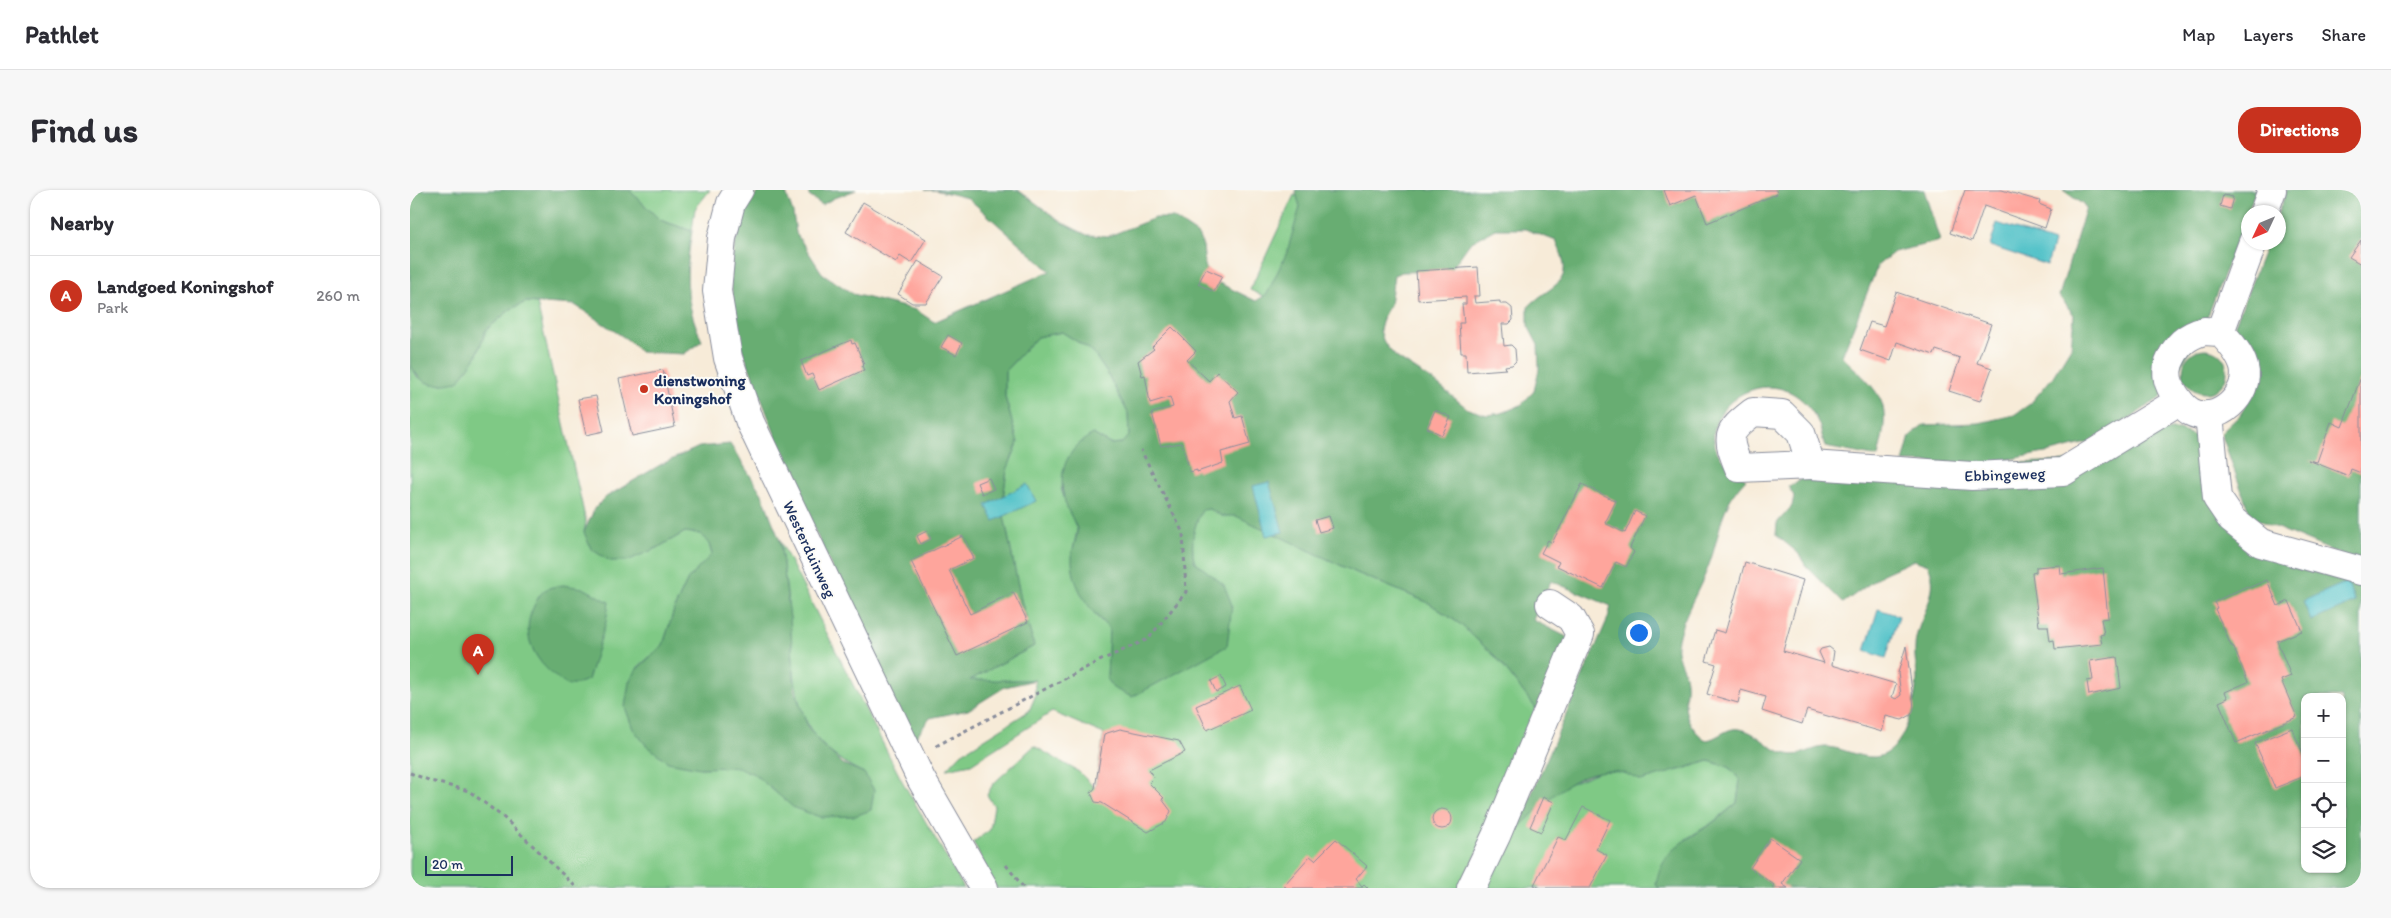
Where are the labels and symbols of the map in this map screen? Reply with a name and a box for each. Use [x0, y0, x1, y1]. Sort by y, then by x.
north arrow [2241, 205, 2286, 250]
place label: dienstwoning Koningshof [654, 371, 747, 409]
marker: dienstwoning Koningshof [638, 383, 650, 395]
street label: Ebbingeweg [1964, 464, 2047, 485]
street label: Westerduinweg [779, 498, 841, 601]
your location [1626, 620, 1652, 646]
pin: A [462, 634, 494, 675]
scale bar [425, 853, 512, 876]

